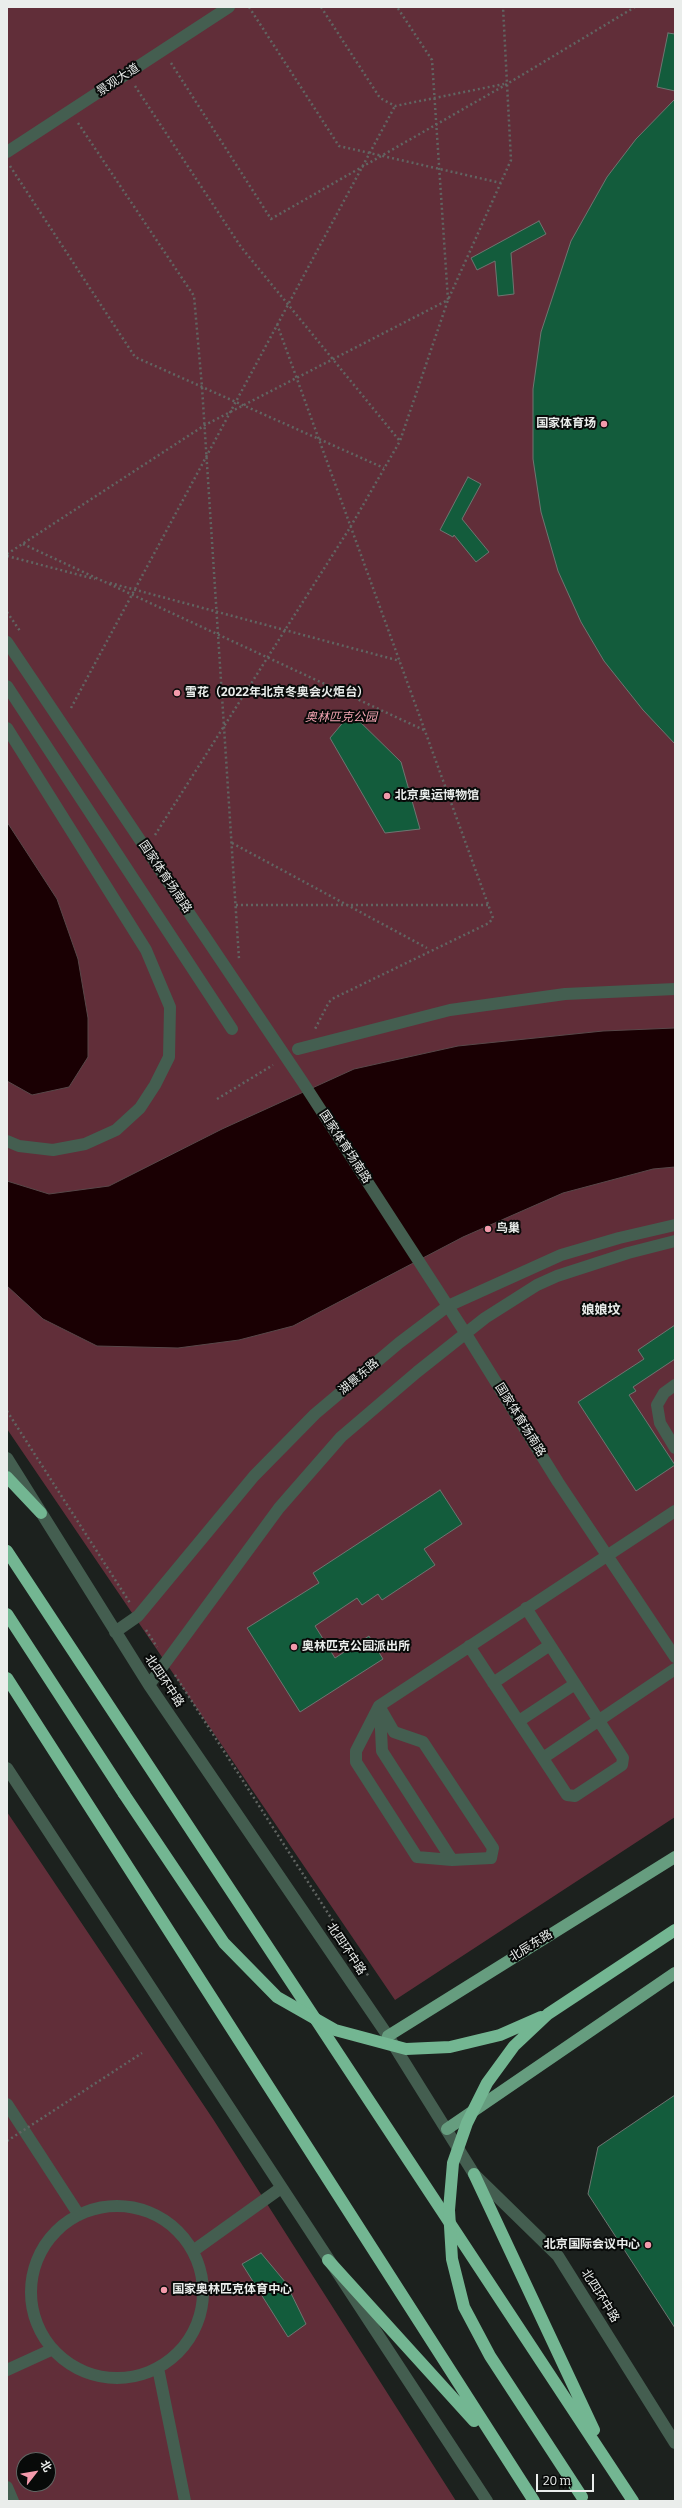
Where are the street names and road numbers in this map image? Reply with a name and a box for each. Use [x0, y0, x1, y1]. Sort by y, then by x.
street label: 景观大道 [94, 61, 142, 99]
street label: 国家体育场南路 [136, 838, 194, 916]
street label: 国家体育场南路 [316, 1108, 374, 1186]
street label: 湖景东路 [336, 1356, 382, 1398]
street label: 国家体育场南路 [492, 1381, 548, 1459]
street label: 北四环中路 [141, 1652, 187, 1710]
street label: 北四环中路 [323, 1920, 369, 1978]
street label: 北辰东路 [507, 1927, 555, 1965]
street label: 北四环中路 [578, 2267, 622, 2325]

